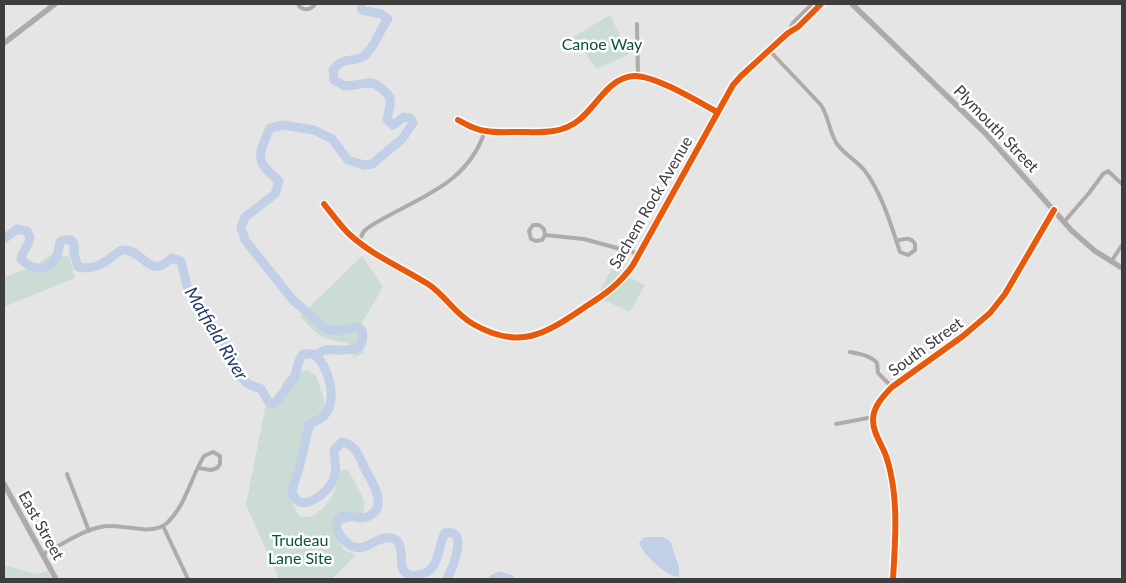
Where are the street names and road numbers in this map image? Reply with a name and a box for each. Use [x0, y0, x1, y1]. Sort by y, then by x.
street label: Plymouth Street [951, 81, 1043, 176]
street label: Sachem Rock Avenue [604, 132, 696, 272]
street label: South Street [884, 312, 966, 379]
street label: East Street [15, 487, 69, 563]

